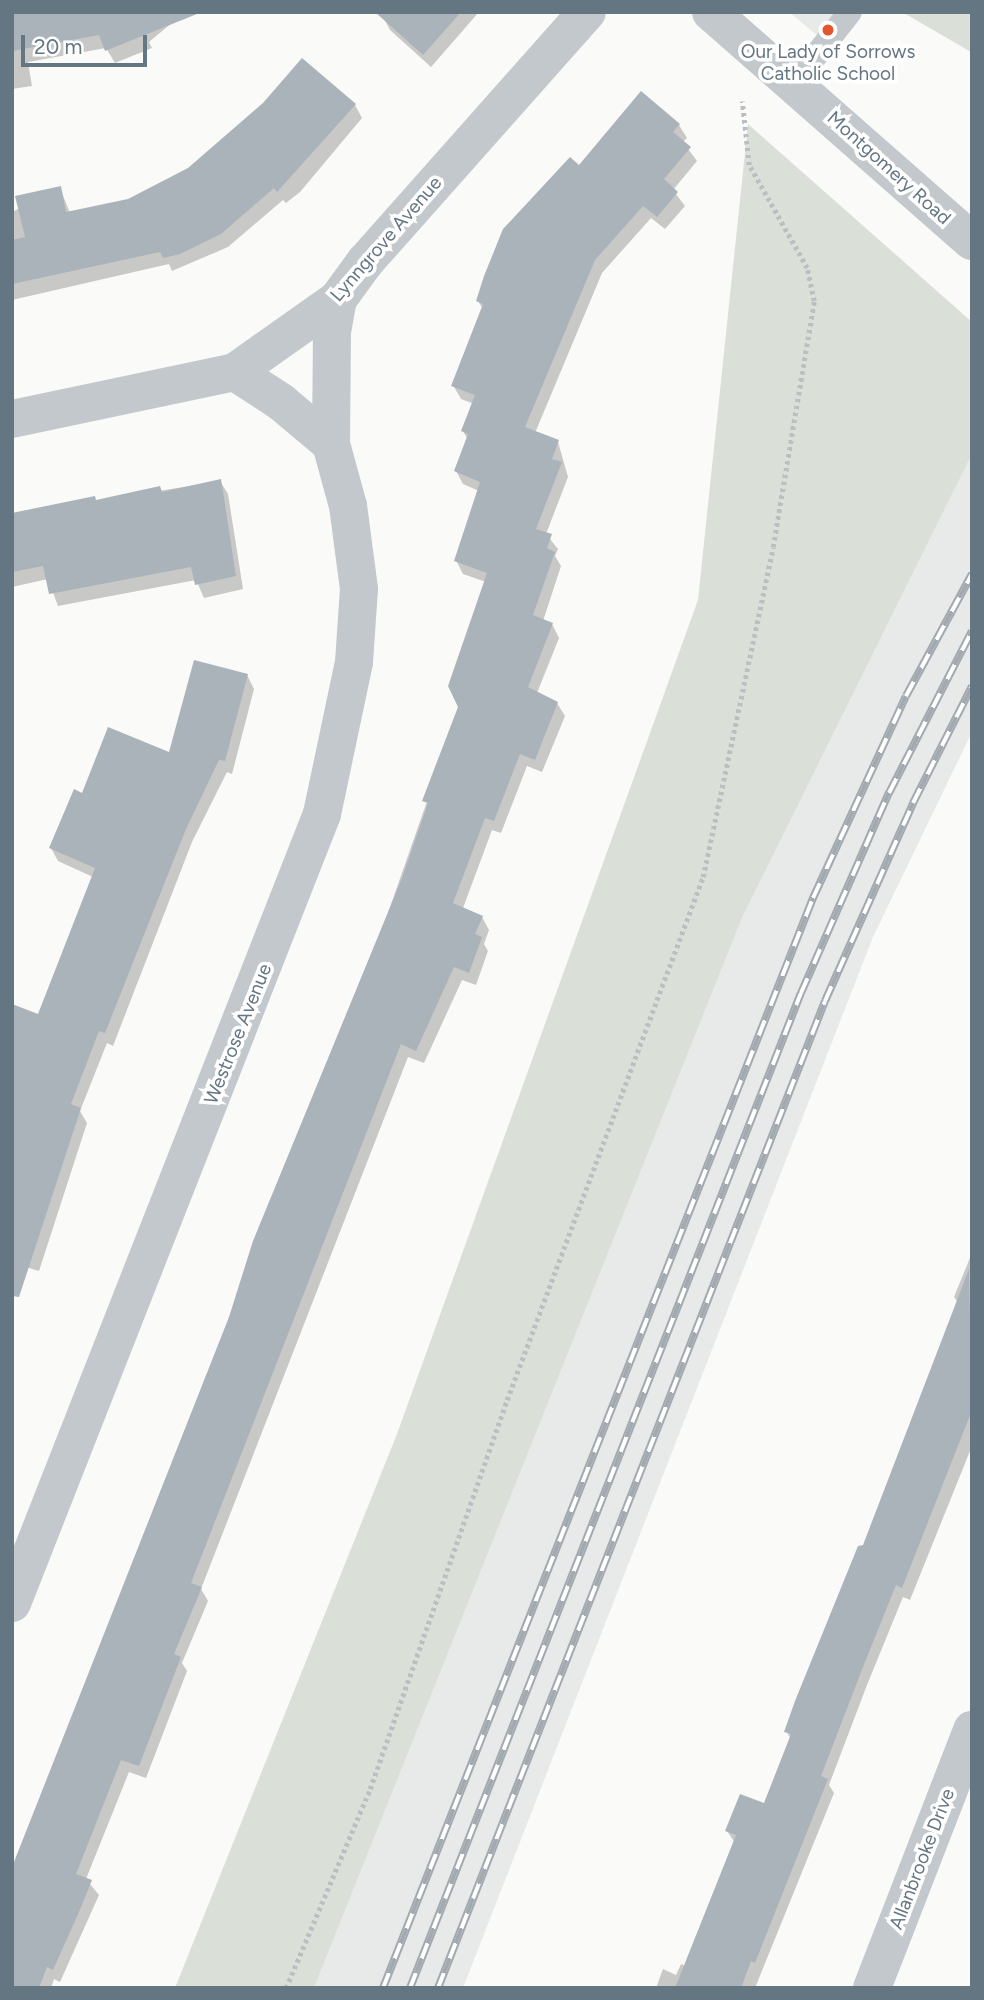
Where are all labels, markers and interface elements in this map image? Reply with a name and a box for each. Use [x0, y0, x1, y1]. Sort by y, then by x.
scale bar [24, 21, 150, 65]
marker: Our Lady of Sorrows Catholic School [820, 22, 836, 38]
text: 20 m [34, 34, 82, 59]
place label: Our Lady of Sorrows Catholic School [741, 41, 915, 85]
street label: Montgomery Road [823, 107, 955, 229]
street label: Lynngrove Avenue [325, 172, 447, 306]
street label: Westrose Avenue [199, 960, 277, 1108]
street label: Allanbrooke Drive [885, 1785, 959, 1933]

